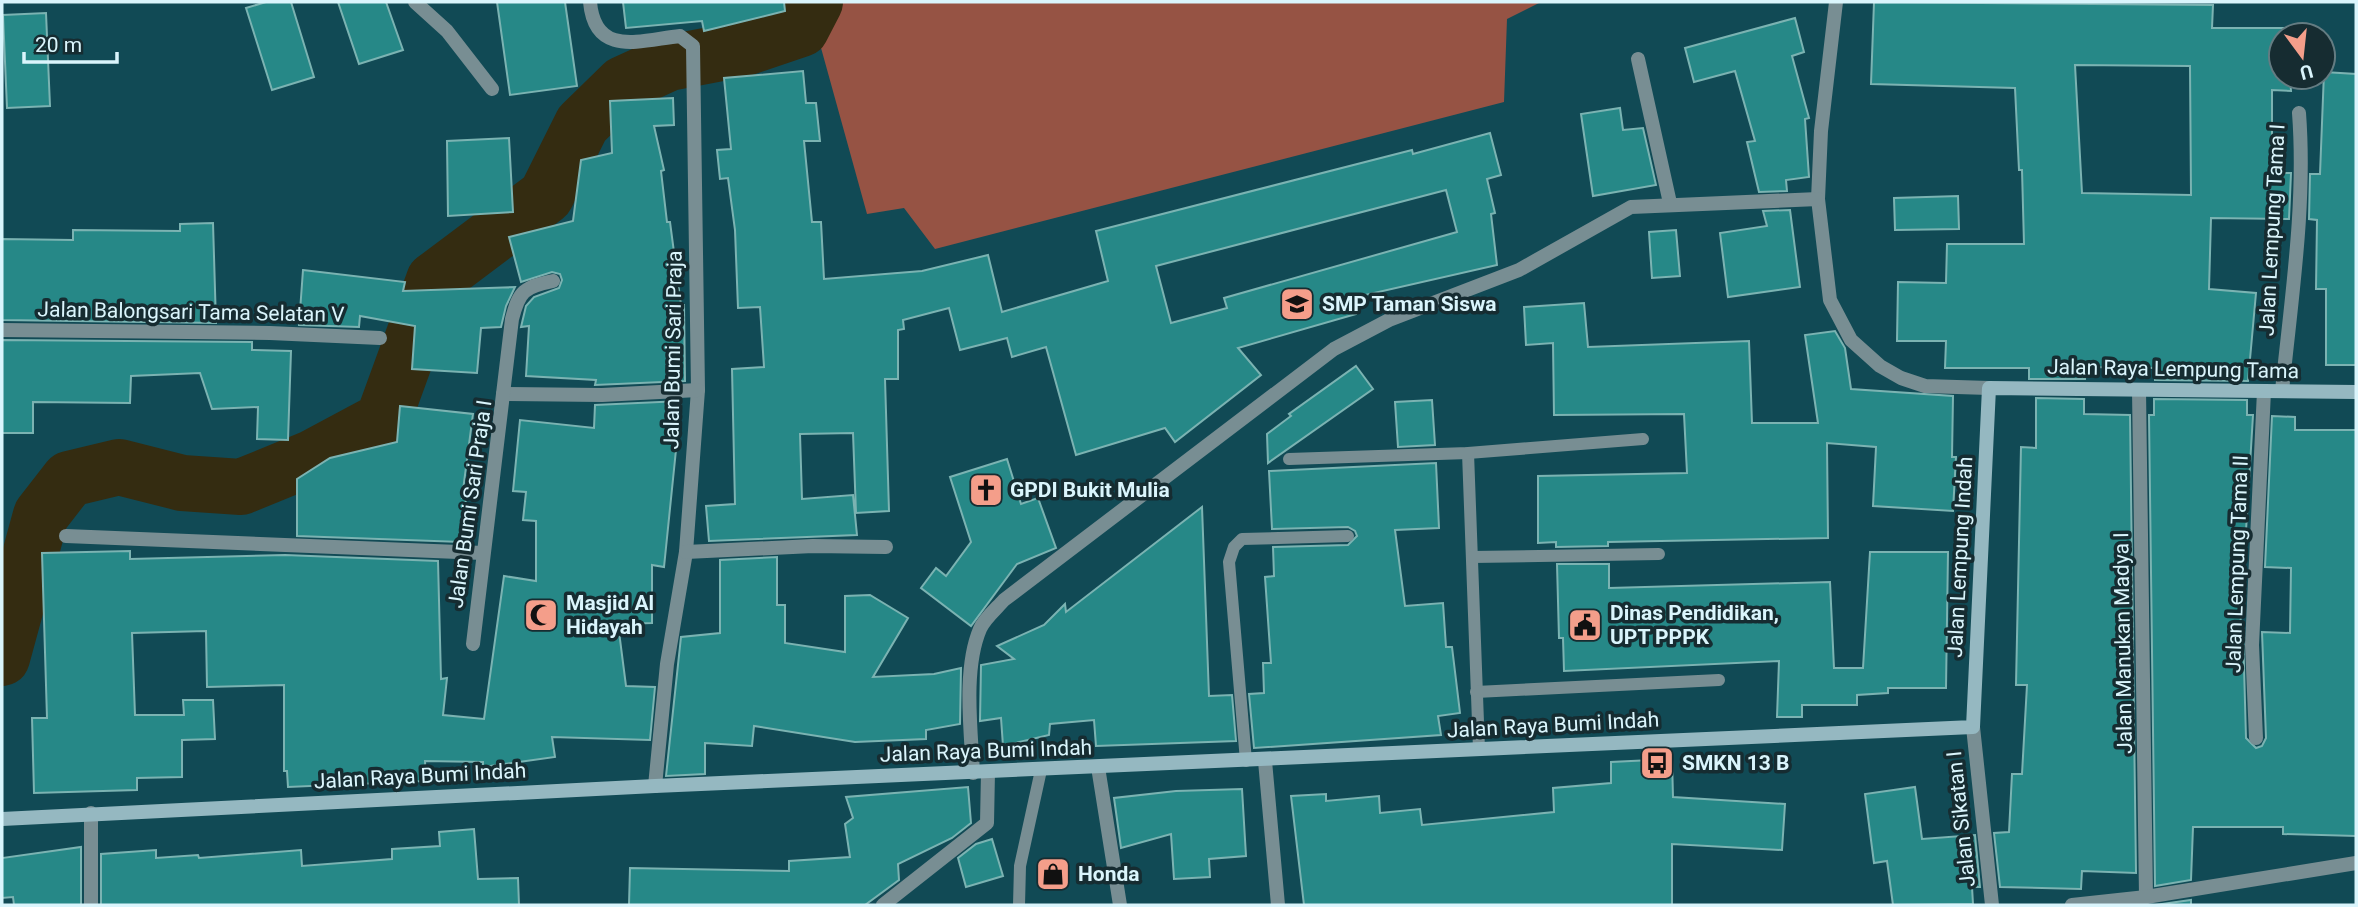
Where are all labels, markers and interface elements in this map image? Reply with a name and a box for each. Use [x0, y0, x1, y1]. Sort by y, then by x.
scale bar [24, 21, 117, 65]
north arrow [2267, 21, 2337, 91]
text: 20 m [35, 33, 82, 57]
text: U [2297, 59, 2315, 85]
street label: Jalan Lempung Tama I [2254, 123, 2290, 337]
street label: Jalan Bumi Sari Praja [659, 250, 687, 450]
school or university icon: SMP Taman Siswa [1278, 285, 1316, 323]
place label: SMP Taman Siswa [1322, 292, 1497, 316]
street label: Jalan Balongsari Tama Selatan V [37, 297, 345, 327]
street label: Jalan Raya Lempung Tama [2047, 355, 2299, 383]
street label: Jalan Bumi Sari Praja I [444, 398, 496, 610]
street label: Jalan Lempung Tama II [2221, 455, 2253, 673]
street label: Jalan Lempung Indah [1943, 456, 1977, 658]
church icon: GPDI Bukit Mulia [967, 471, 1005, 509]
place label: GPDI Bukit Mulia [1010, 478, 1170, 502]
street label: Jalan Manukan Madya I [2109, 532, 2137, 754]
place label: Masjid Al Hidayah [566, 591, 654, 639]
mosque icon: Masjid Al Hidayah [522, 596, 560, 634]
place label: Dinas Pendidikan, UPT PPPK [1610, 601, 1779, 649]
public building icon: Dinas Pendidikan, UPT PPPK [1566, 606, 1604, 644]
street label: Jalan Raya Bumi Indah [1446, 707, 1660, 743]
street label: Jalan Raya Bumi Indah [879, 735, 1093, 767]
bus stop icon: SMKN 13 B [1638, 744, 1676, 782]
street label: Jalan Sikatan I [1942, 750, 1980, 888]
place label: SMKN 13 B [1682, 751, 1789, 775]
street label: Jalan Raya Bumi Indah [313, 758, 527, 794]
shop icon: Honda [1034, 855, 1072, 893]
place label: Honda [1078, 862, 1140, 886]

